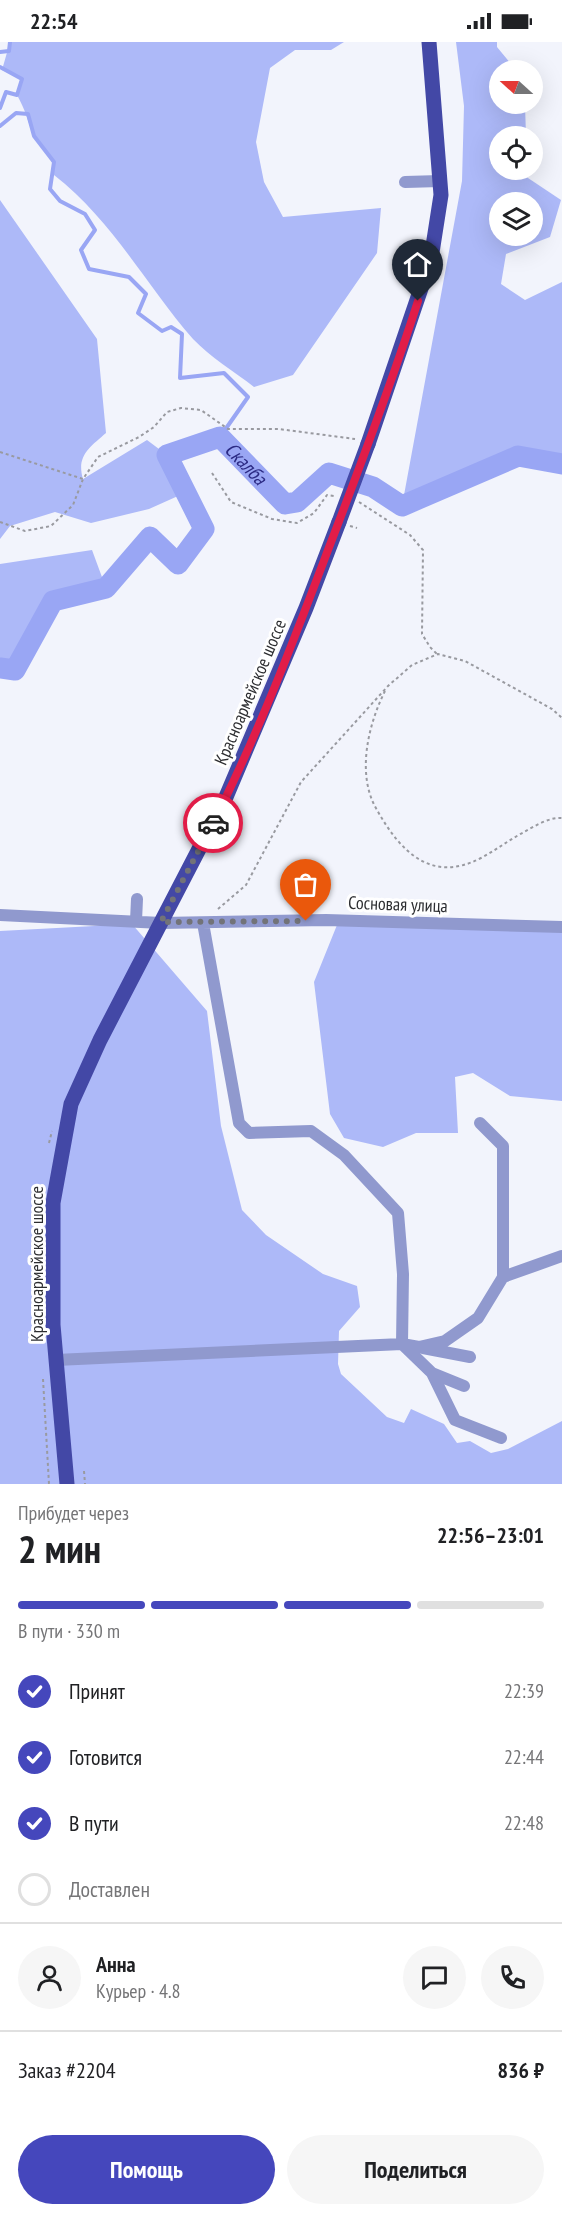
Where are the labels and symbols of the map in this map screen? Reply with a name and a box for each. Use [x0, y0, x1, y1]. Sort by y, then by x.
north arrow [489, 60, 543, 114]
pin [392, 239, 443, 301]
water label: Скалба [219, 437, 273, 491]
street label: Красноармейское шоссе [209, 616, 291, 768]
courier [183, 793, 243, 853]
pin [280, 859, 331, 921]
street label: Сосновая улица [348, 891, 448, 917]
street label: Красноармейское шоссе [25, 1186, 48, 1342]

